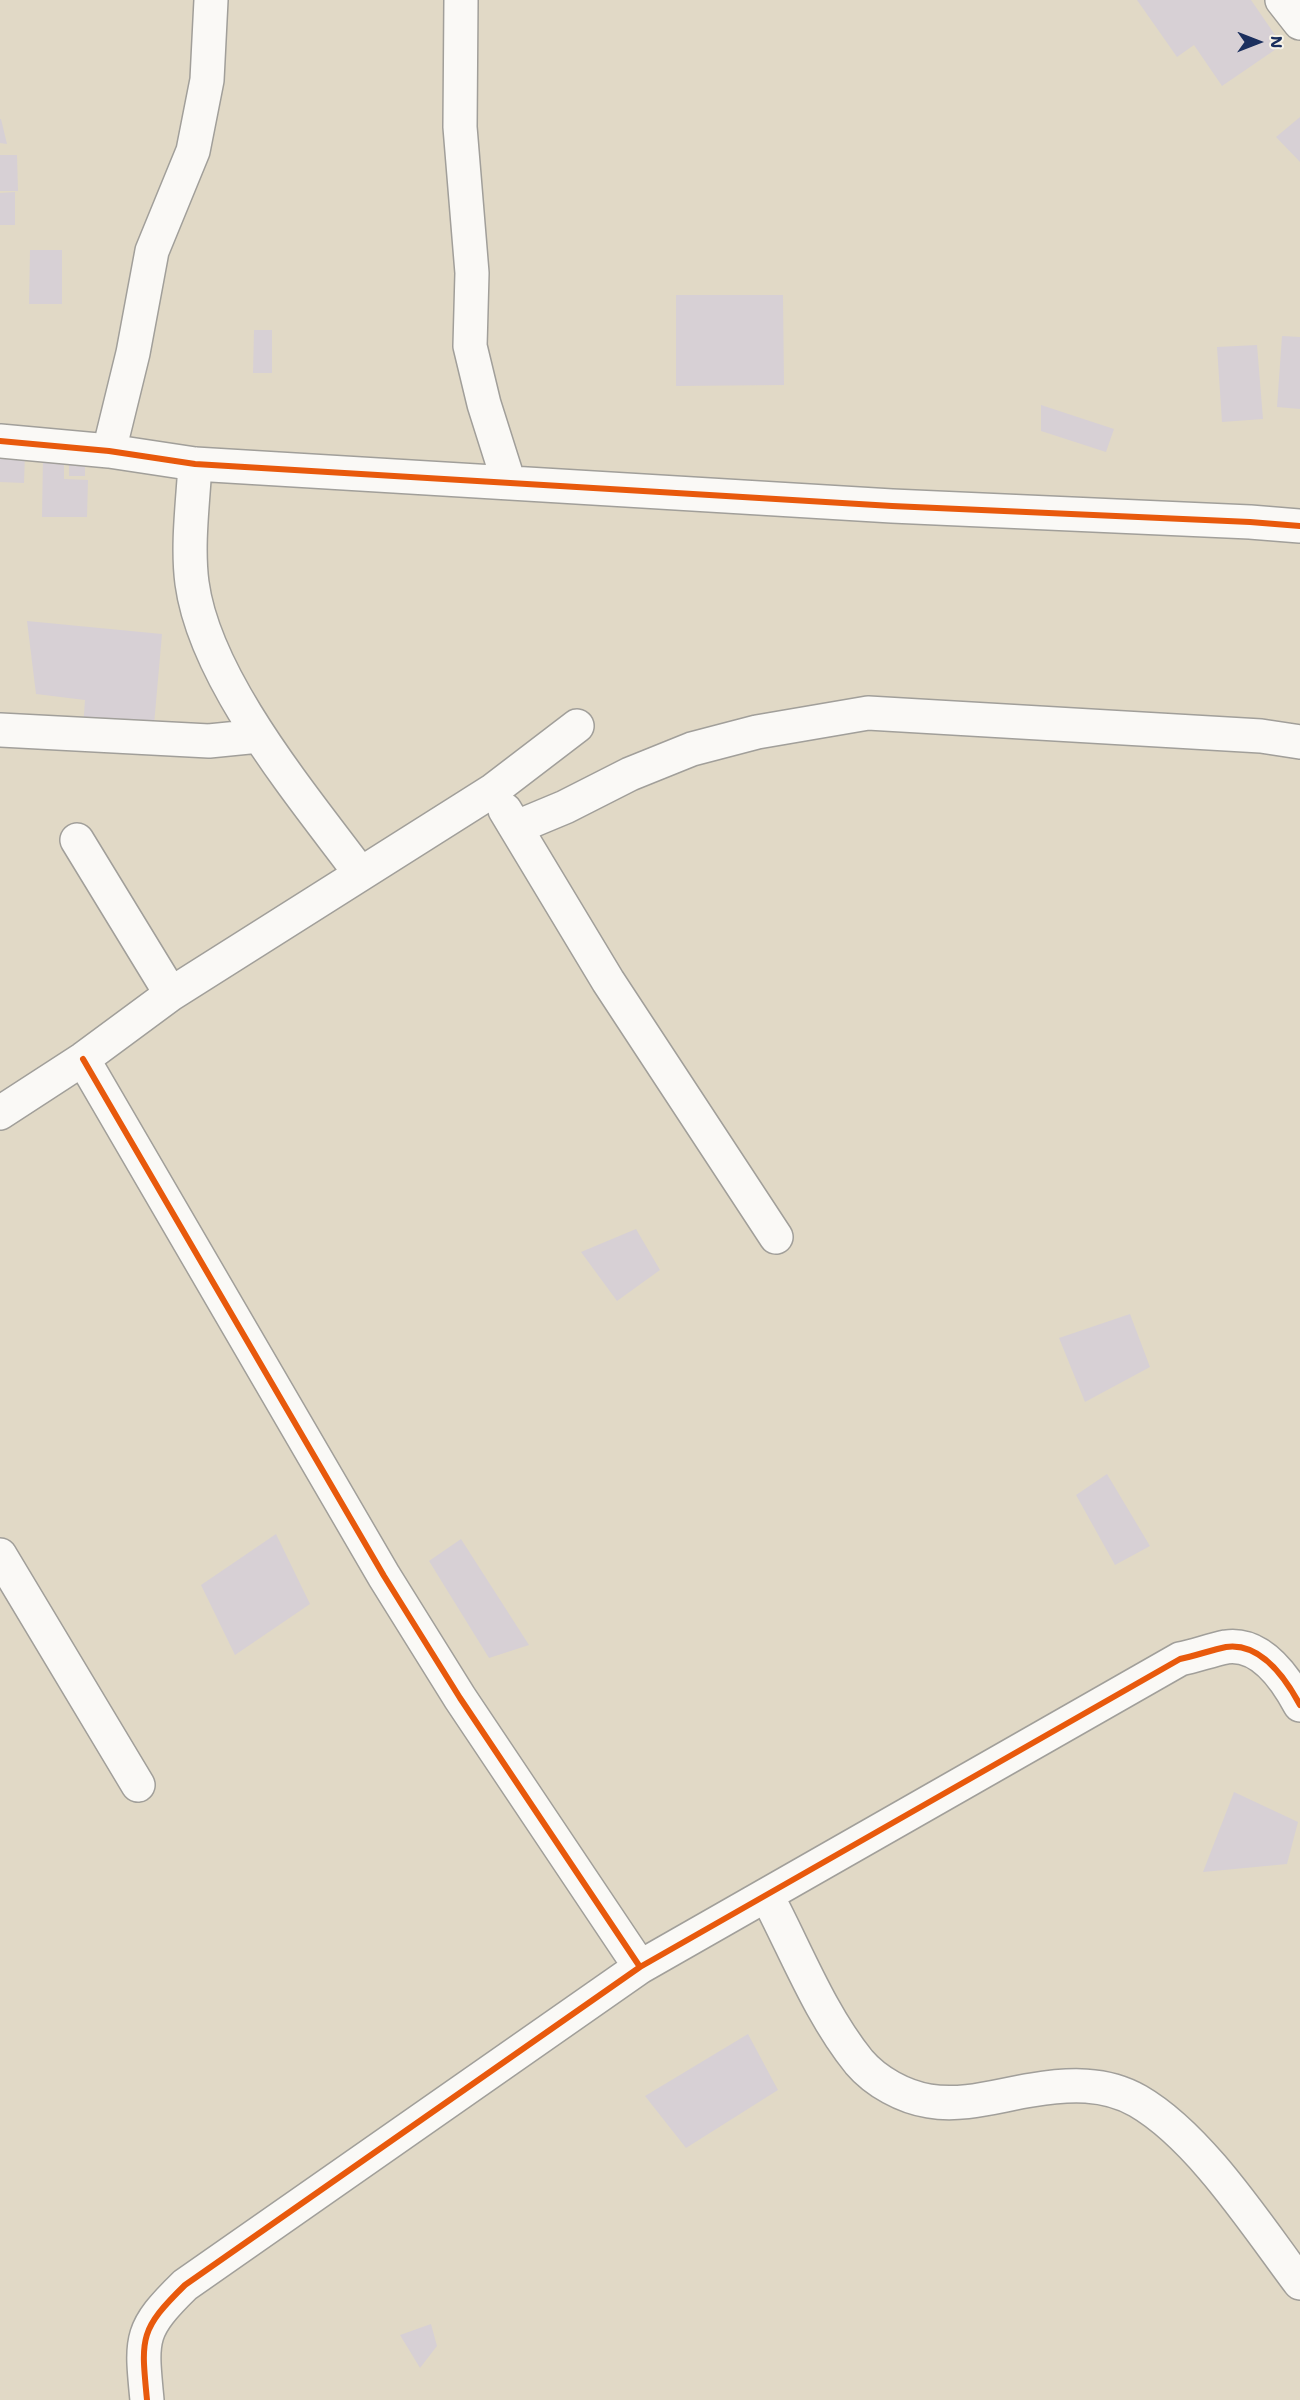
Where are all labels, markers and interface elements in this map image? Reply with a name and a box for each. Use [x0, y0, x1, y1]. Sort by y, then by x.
north arrow [1228, 12, 1288, 72]
text: N [1266, 36, 1287, 48]

